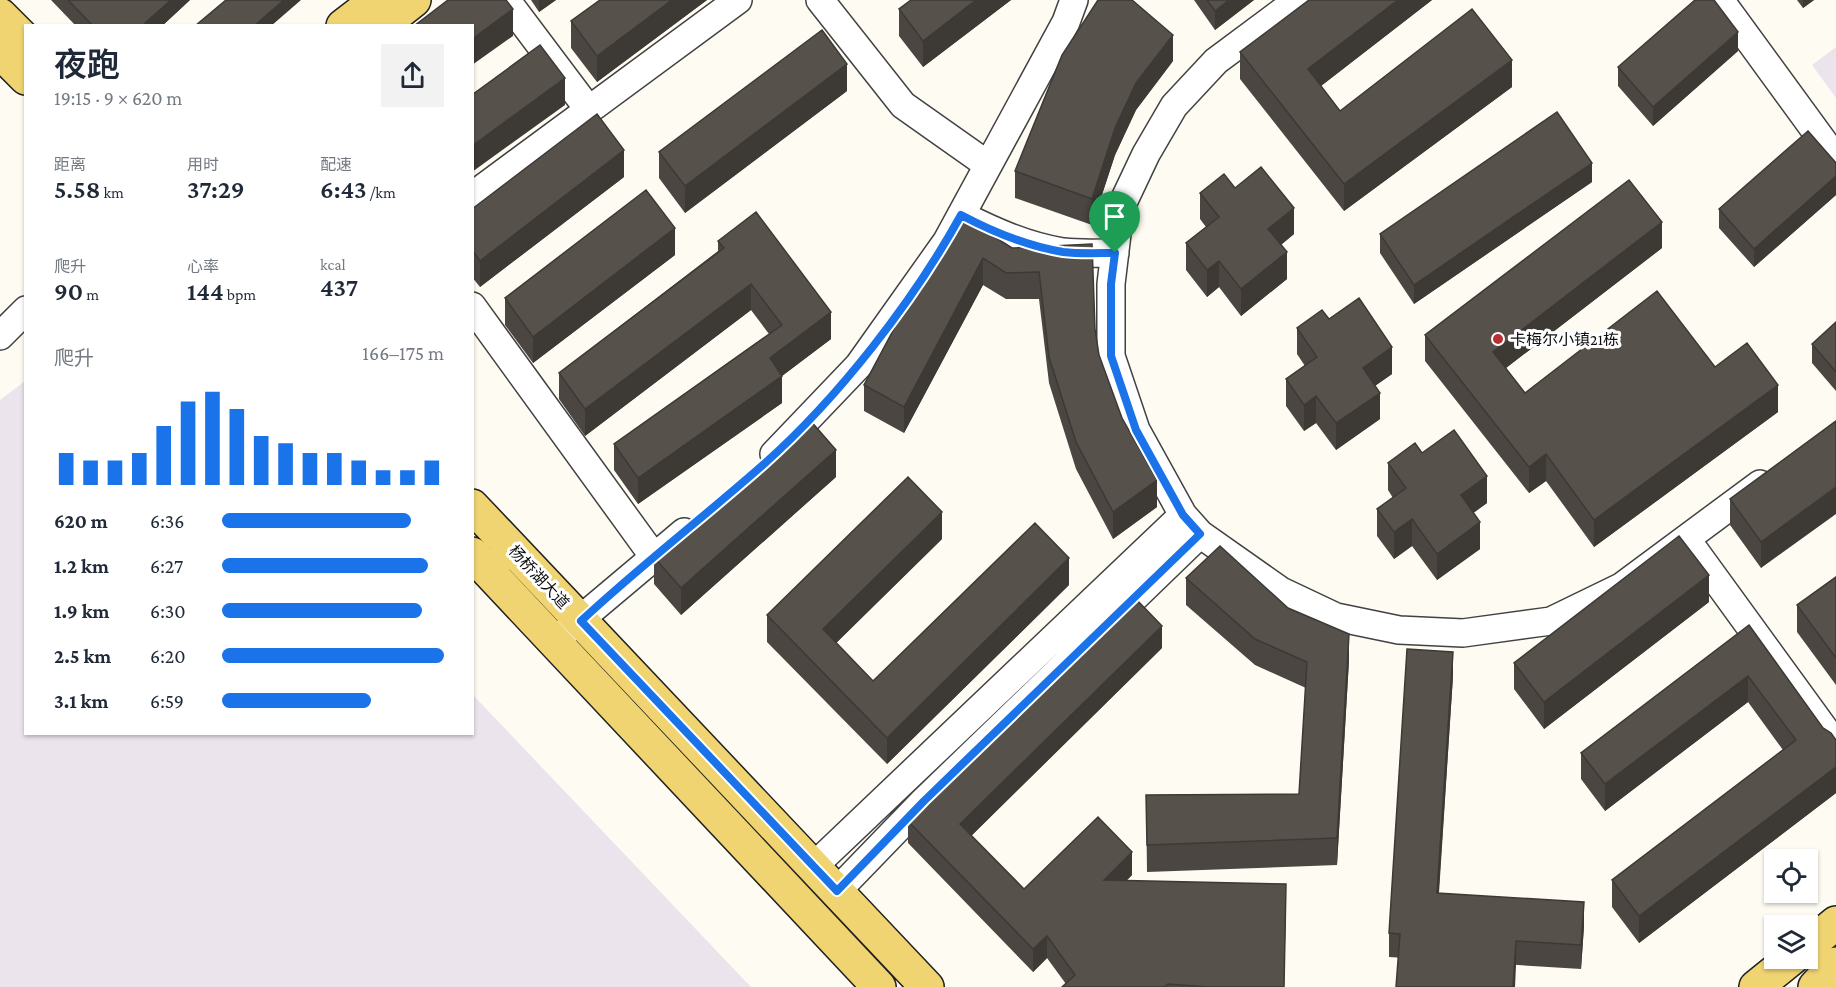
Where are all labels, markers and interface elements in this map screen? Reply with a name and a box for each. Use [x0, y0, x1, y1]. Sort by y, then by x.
button: share [381, 44, 444, 107]
text: 夜跑 [54, 46, 120, 83]
text: 19:15 · 9 × 620 m [54, 87, 182, 109]
text: 距离 [54, 156, 86, 173]
text: 用时 [187, 156, 219, 173]
text: 配速 [320, 156, 352, 173]
text: 5.58 [54, 175, 100, 204]
text: 37:29 [187, 175, 245, 204]
text: 6:43 [320, 175, 367, 204]
text: km [100, 184, 124, 201]
text: /km [367, 184, 396, 201]
pin [1089, 191, 1140, 253]
icon: arrive [1098, 200, 1131, 233]
text: kcal [320, 256, 346, 273]
text: 爬升 [54, 258, 86, 275]
text: 心率 [187, 258, 219, 275]
text: 437 [320, 273, 358, 302]
text: 90 [54, 277, 83, 306]
text: 144 [187, 277, 224, 306]
text: m [83, 286, 99, 303]
text: bpm [224, 286, 256, 303]
place label: 卡梅尔小镇21栋 [1510, 331, 1619, 348]
marker: 卡梅尔小镇21栋 [1491, 332, 1505, 346]
text: 166–175 m [362, 342, 444, 364]
text: 爬升 [54, 347, 94, 369]
text: 620 m [54, 510, 108, 532]
text: 6:36 [150, 510, 184, 532]
street label: 杨桥湖大道 [505, 542, 573, 612]
text: 1.2 km [54, 555, 109, 577]
text: 6:27 [150, 555, 183, 577]
text: 1.9 km [54, 600, 109, 622]
text: 6:30 [150, 600, 186, 622]
text: 2.5 km [54, 645, 111, 667]
text: 6:20 [150, 645, 186, 667]
text: 3.1 km [54, 690, 108, 712]
text: 6:59 [150, 690, 184, 712]
map controls [1764, 849, 1818, 969]
button: locate [1764, 849, 1818, 903]
button: layers [1764, 915, 1818, 969]

